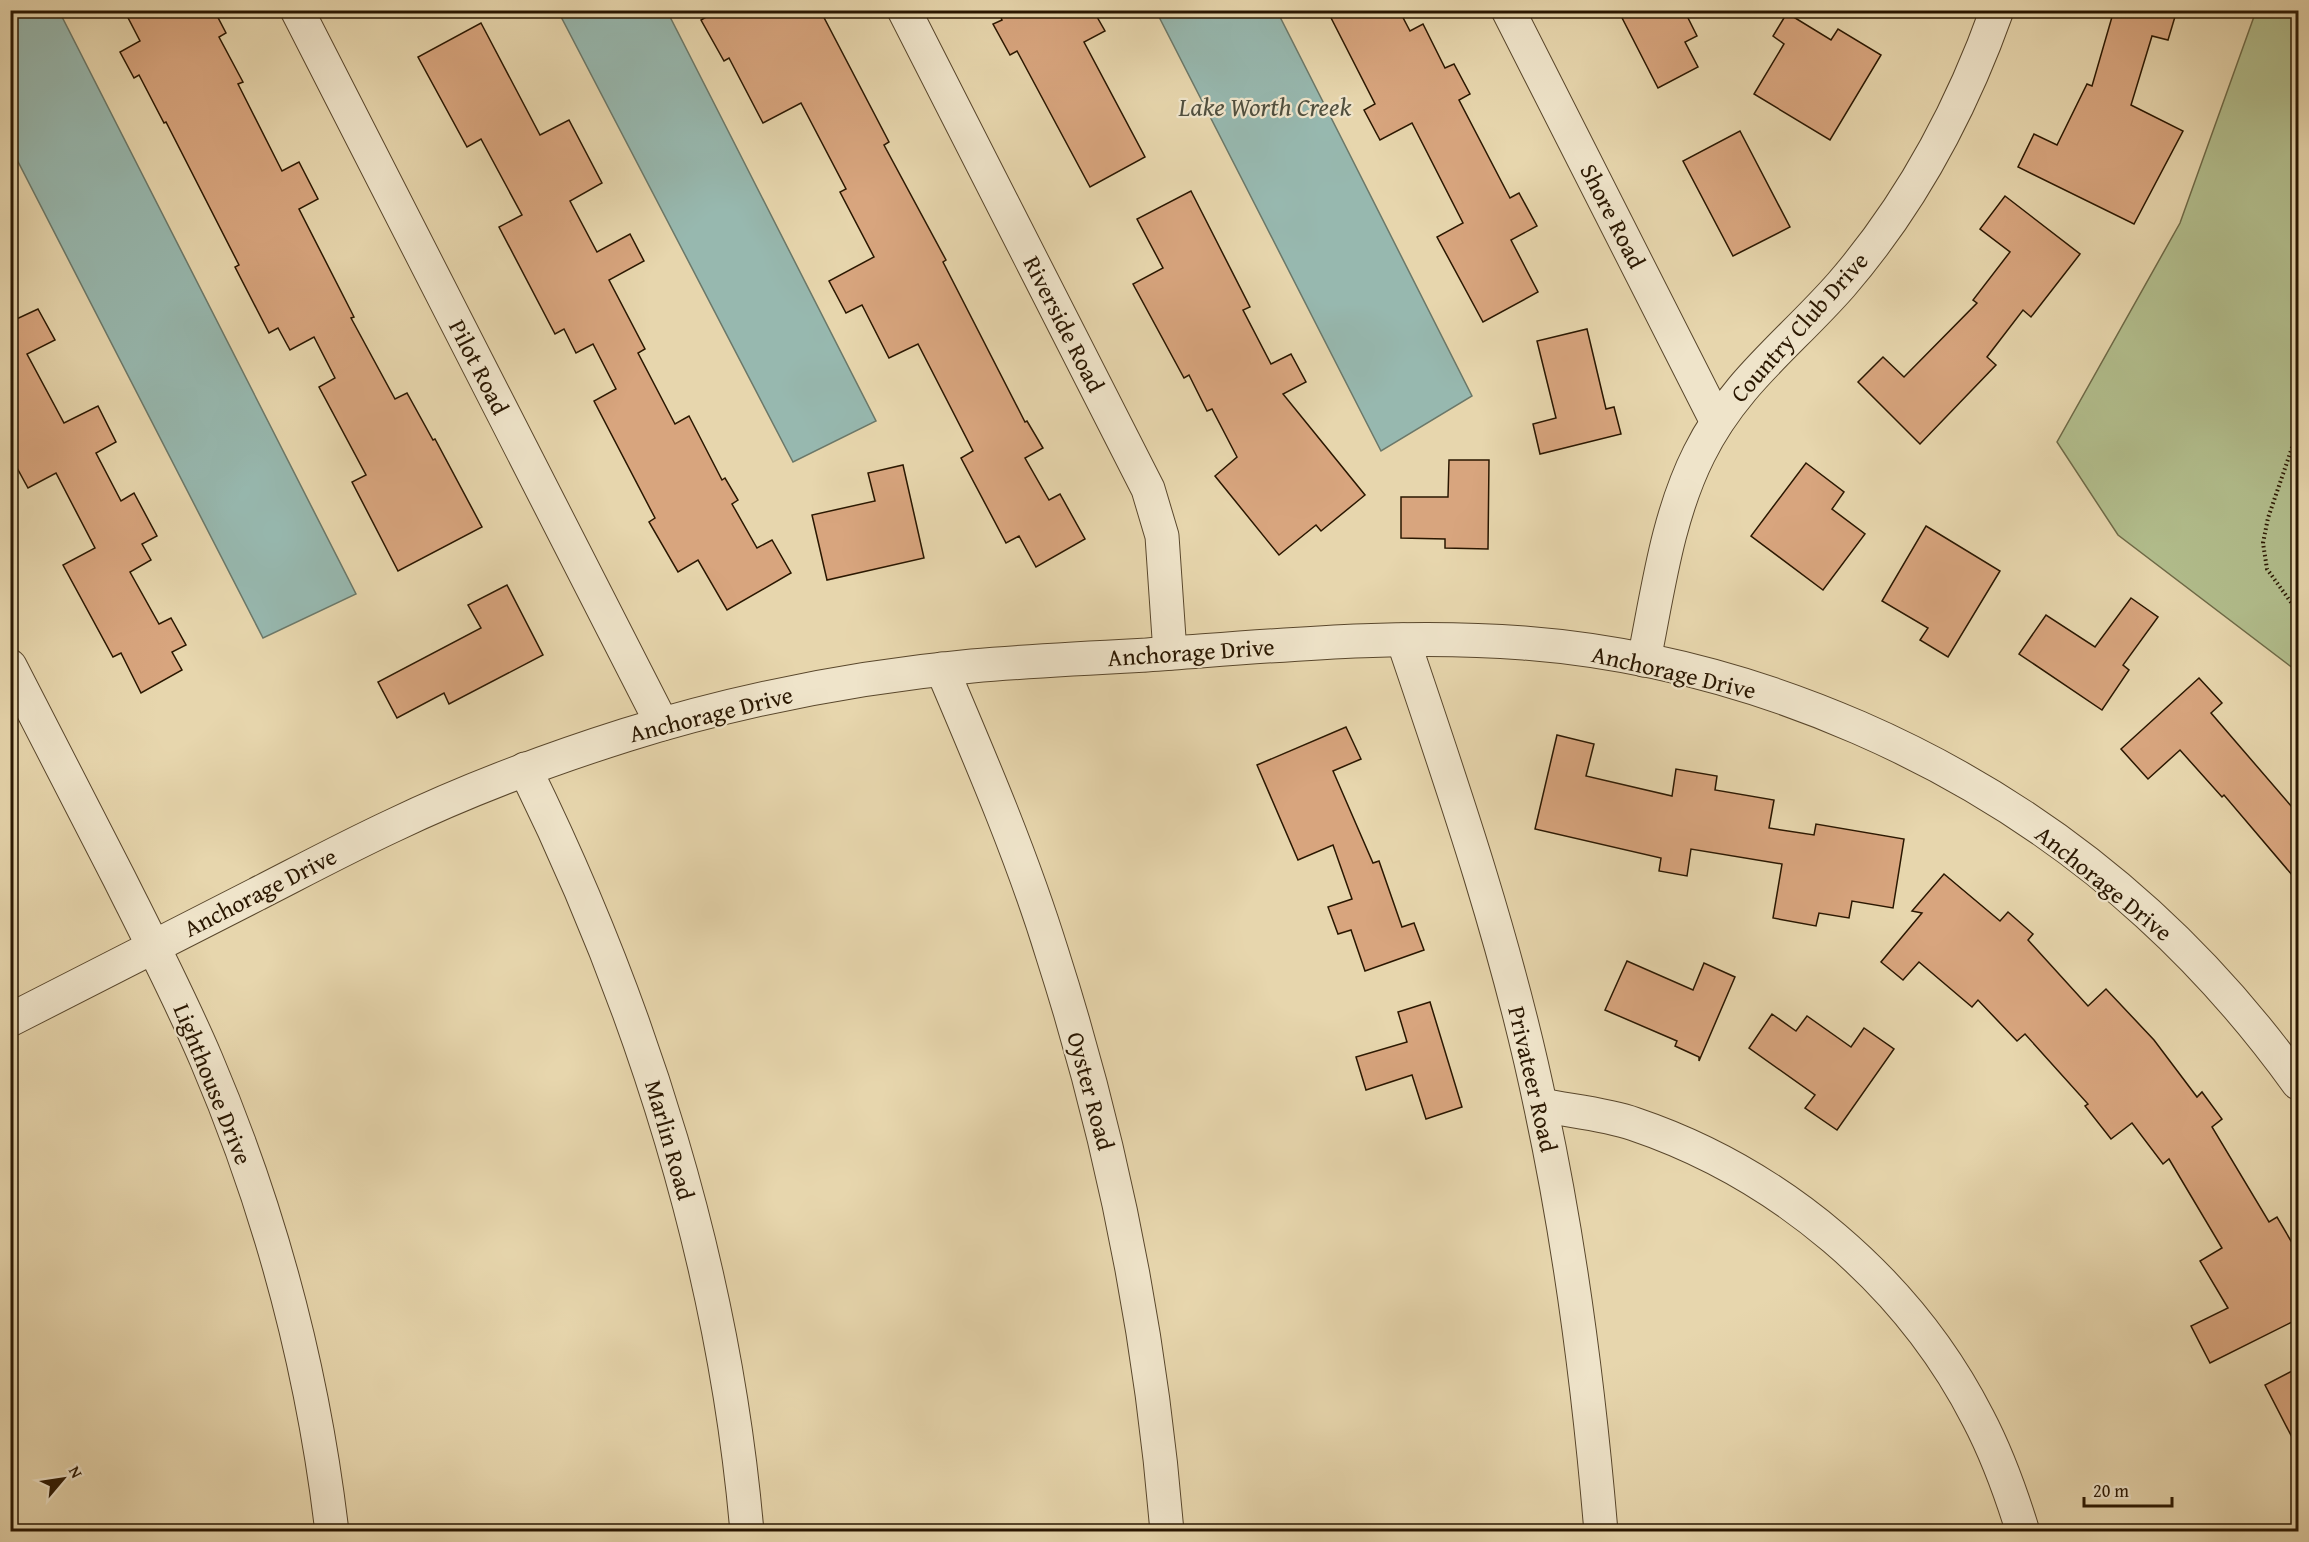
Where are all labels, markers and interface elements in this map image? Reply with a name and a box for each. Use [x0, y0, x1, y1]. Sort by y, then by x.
water label: Lake Worth Creek [1178, 87, 1352, 126]
street label: Shore Road [1572, 157, 1654, 275]
street label: Country Club Drive [1722, 244, 1876, 410]
street label: Riverside Road [1015, 250, 1113, 398]
street label: Pilot Road [440, 313, 518, 421]
street label: Anchorage Drive [1106, 629, 1276, 675]
street label: Anchorage Drive [1589, 636, 1759, 708]
street label: Anchorage Drive [626, 677, 796, 751]
street label: Anchorage Drive [2028, 817, 2180, 949]
street label: Anchorage Drive [177, 838, 343, 946]
street label: Lighthouse Drive [165, 998, 261, 1170]
street label: Privateer Road [1499, 1003, 1567, 1156]
street label: Oyster Road [1058, 1028, 1124, 1154]
street label: Marlin Road [636, 1076, 704, 1204]
north arrow [33, 1449, 93, 1509]
text: N [63, 1461, 89, 1482]
scale bar [2084, 1470, 2172, 1508]
text: 20 m [2093, 1477, 2129, 1504]

